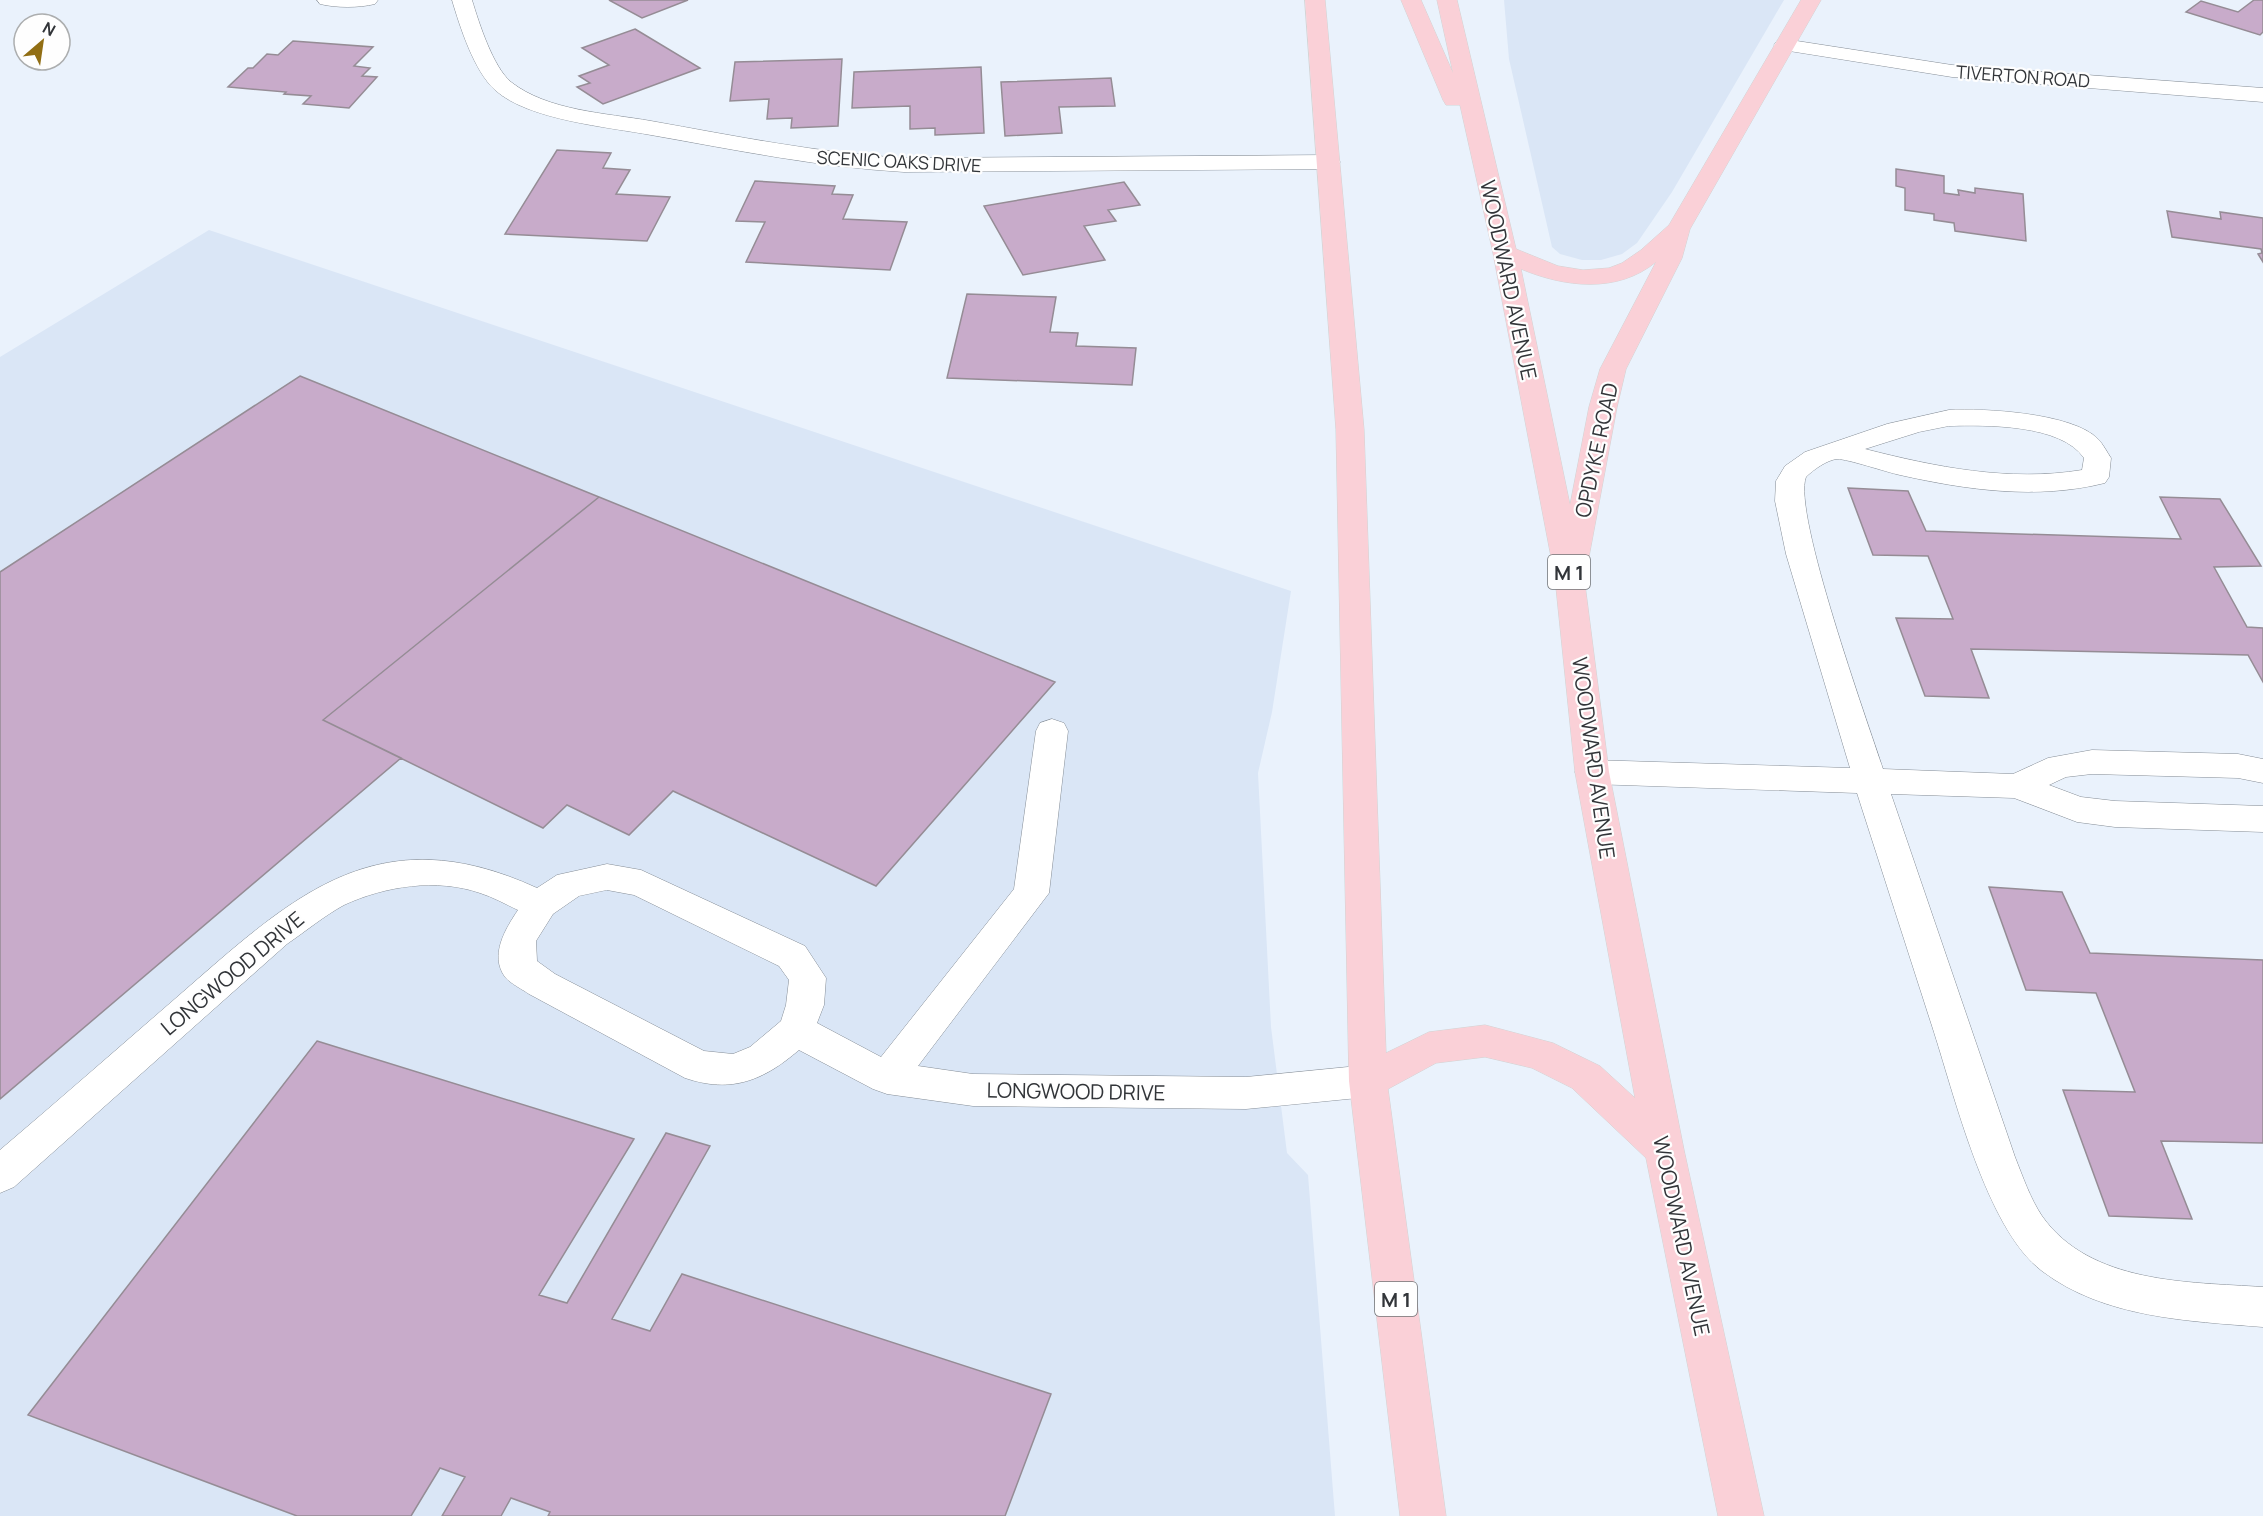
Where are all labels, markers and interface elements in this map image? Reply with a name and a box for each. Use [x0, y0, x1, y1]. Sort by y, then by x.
north arrow [12, 12, 72, 72]
text: N [39, 16, 60, 41]
street label: TIVERTON ROAD [1955, 59, 2091, 93]
street label: SCENIC OAKS DRIVE [816, 145, 982, 177]
street label: WOODWARD AVENUE [1474, 177, 1544, 383]
street label: OPDYKE ROAD [1568, 380, 1624, 520]
road number: M 1 [1548, 555, 1590, 589]
street label: WOODWARD AVENUE [1566, 655, 1622, 861]
street label: LONGWOOD DRIVE [154, 905, 310, 1041]
street label: LONGWOOD DRIVE [986, 1075, 1166, 1107]
street label: WOODWARD AVENUE [1647, 1133, 1717, 1339]
road number: M 1 [1375, 1282, 1417, 1316]

